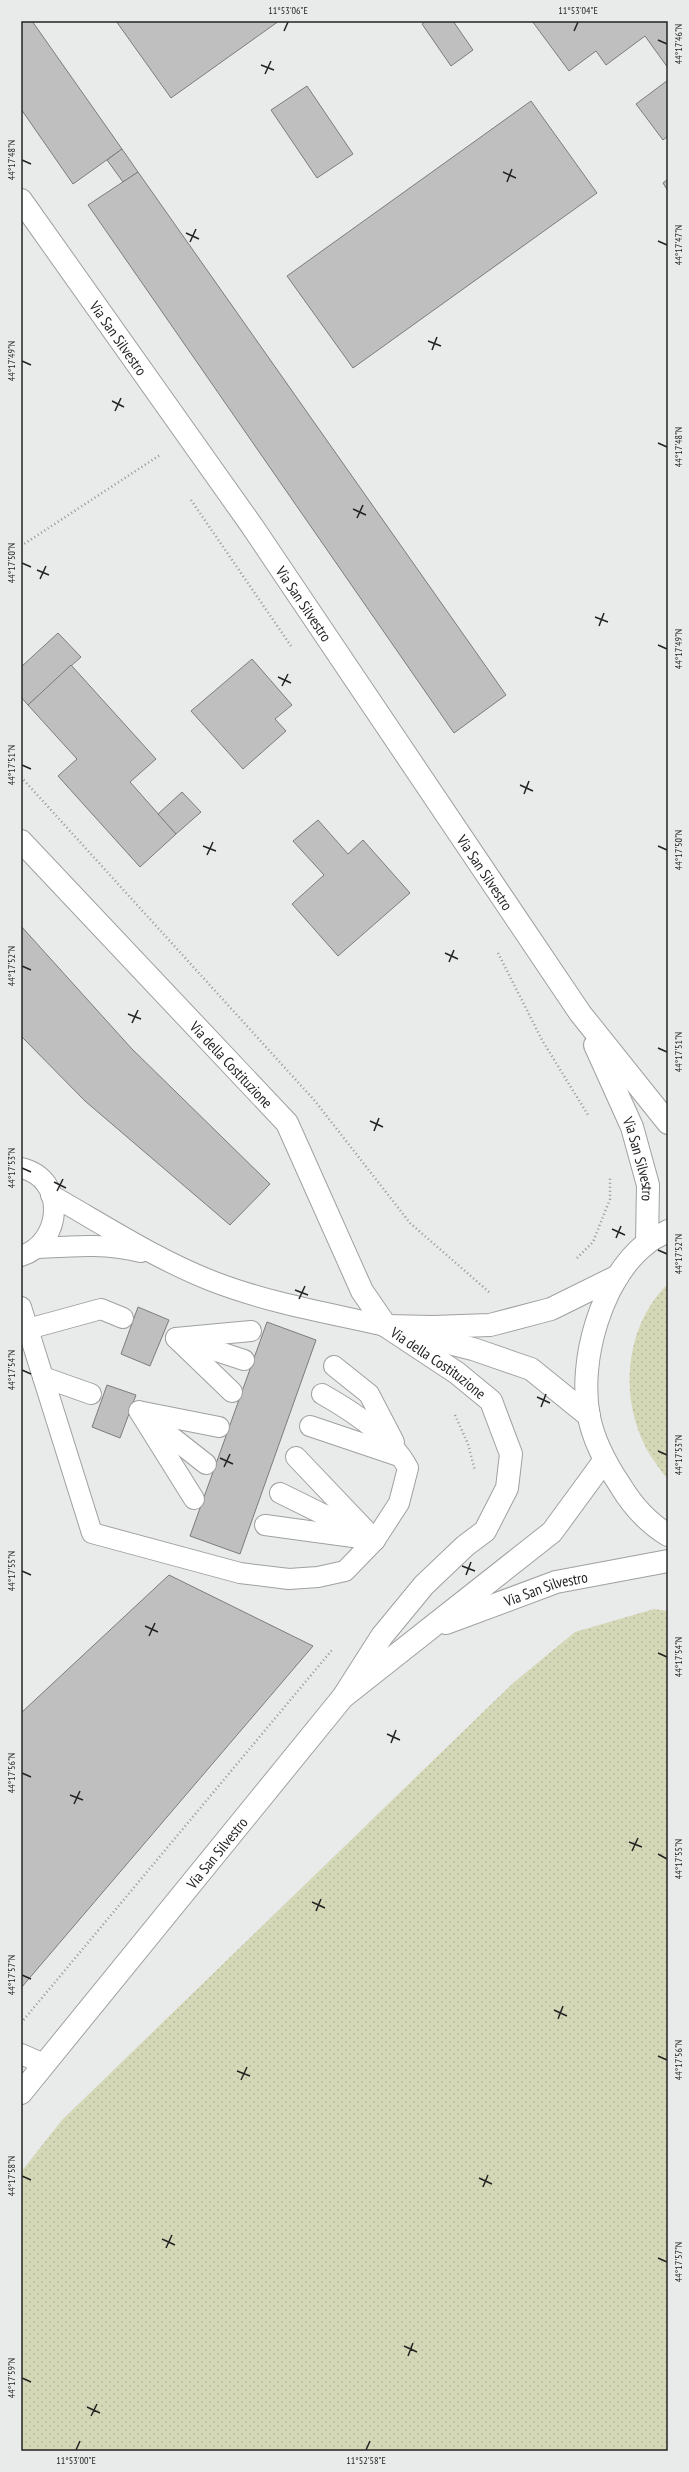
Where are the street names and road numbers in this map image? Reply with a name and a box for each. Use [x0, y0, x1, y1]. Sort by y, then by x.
street label: Via San Silvestro [85, 296, 152, 379]
street label: Via San Silvestro [272, 561, 336, 645]
street label: Via San Silvestro [453, 830, 517, 914]
street label: Via della Costituzione [186, 1016, 277, 1112]
street label: Via San Silvestro [619, 1113, 658, 1201]
street label: Via della Costituzione [386, 1322, 490, 1403]
street label: Via San Silvestro [500, 1567, 589, 1610]
street label: Via San Silvestro [181, 1813, 251, 1893]

